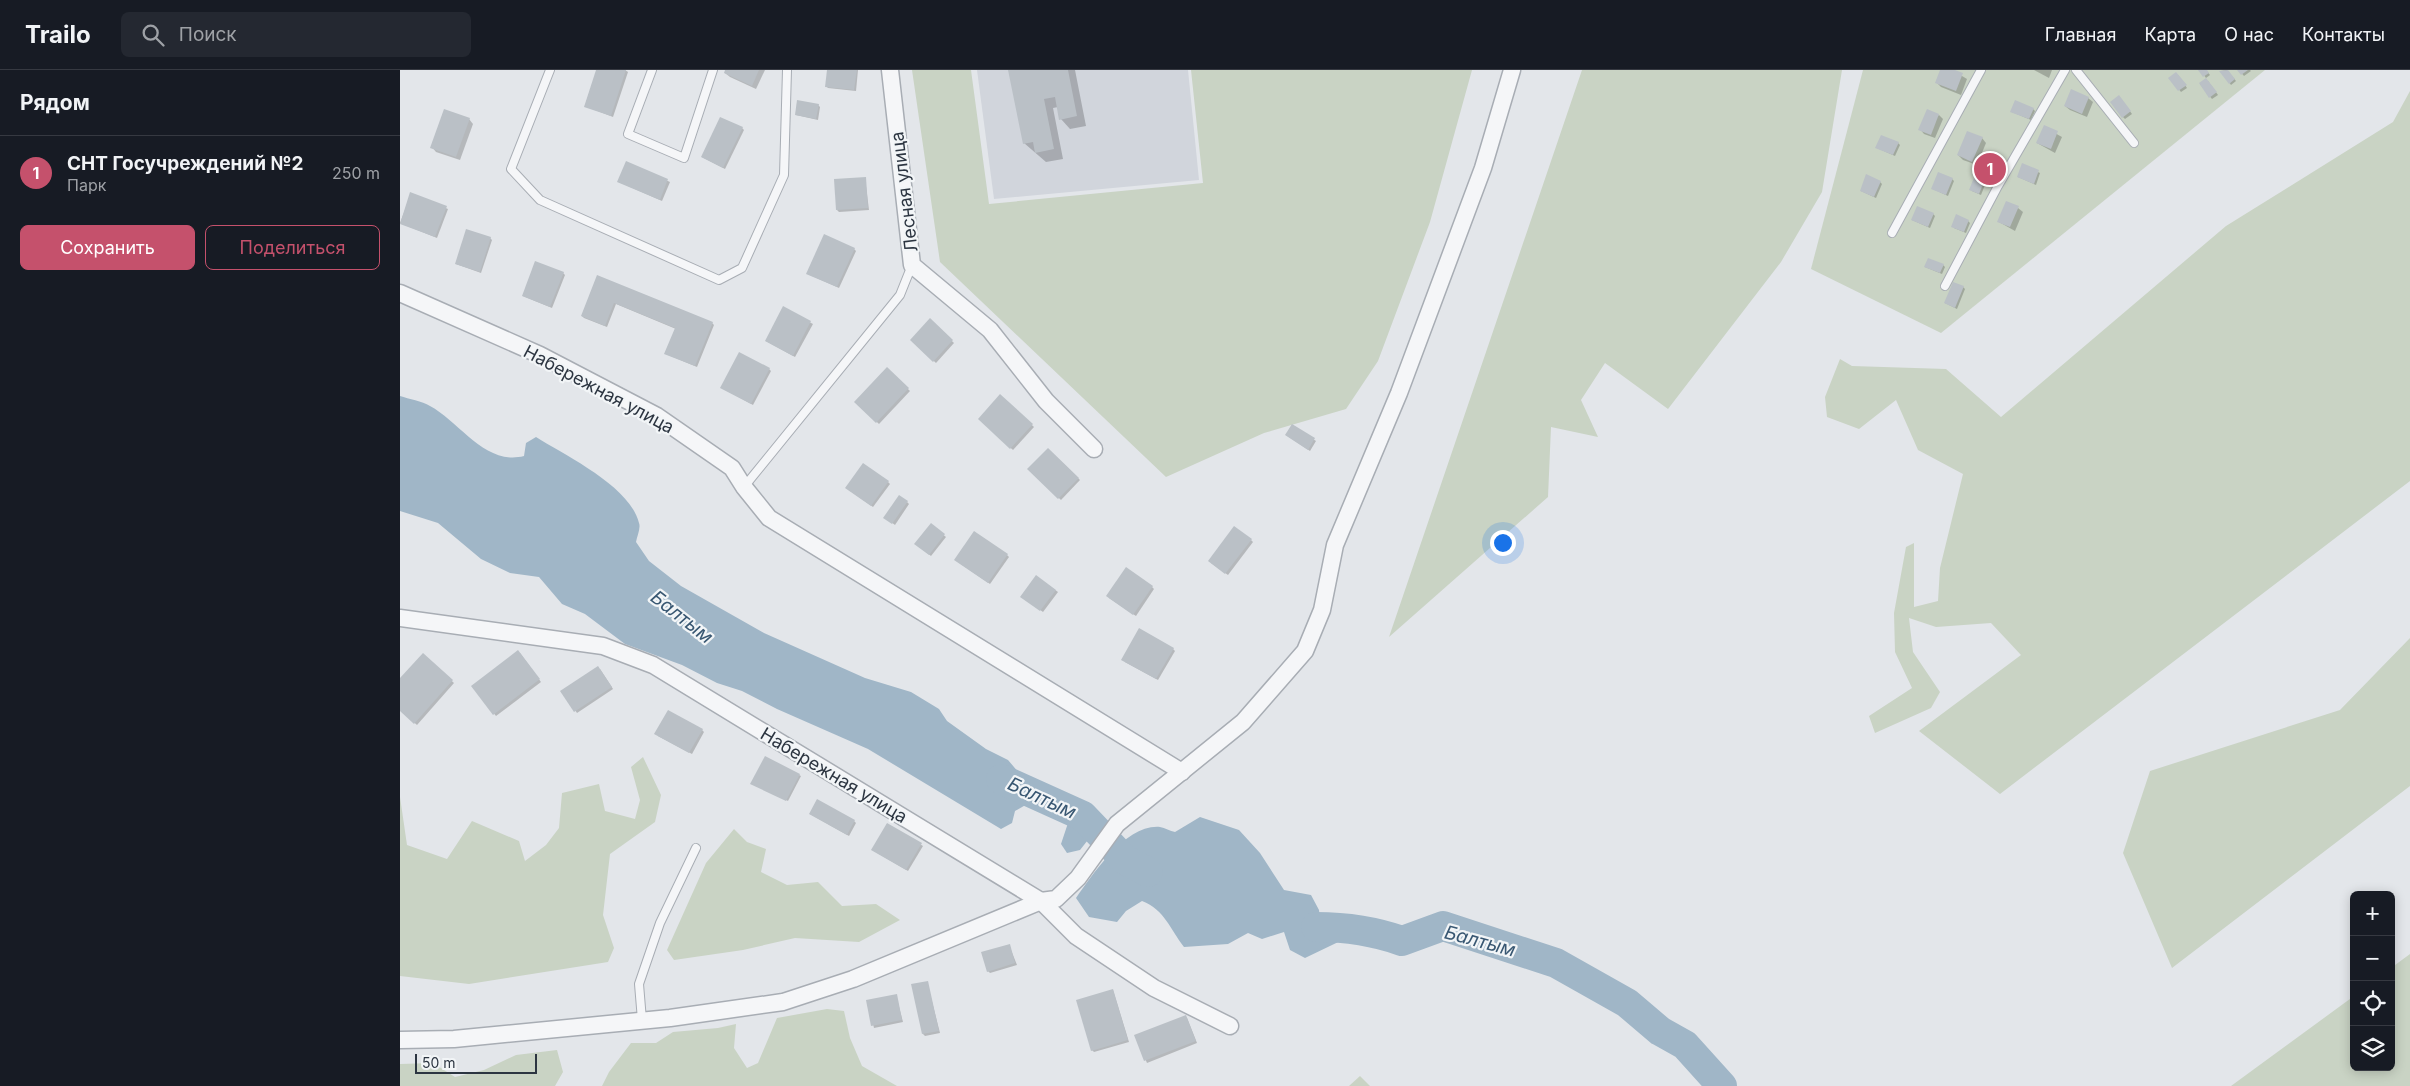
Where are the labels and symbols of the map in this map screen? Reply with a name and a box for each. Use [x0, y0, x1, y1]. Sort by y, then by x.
street label: Лесная улица [886, 131, 922, 253]
pin: 1 [1974, 150, 2006, 188]
street label: Набережная улица [520, 340, 678, 438]
your location [1490, 530, 1516, 556]
water label: Балтым [646, 586, 718, 649]
street label: Набережная улица [757, 723, 911, 827]
water label: Балтым [1004, 772, 1080, 824]
water label: Балтым [1442, 920, 1518, 962]
scale bar [415, 1051, 538, 1074]

